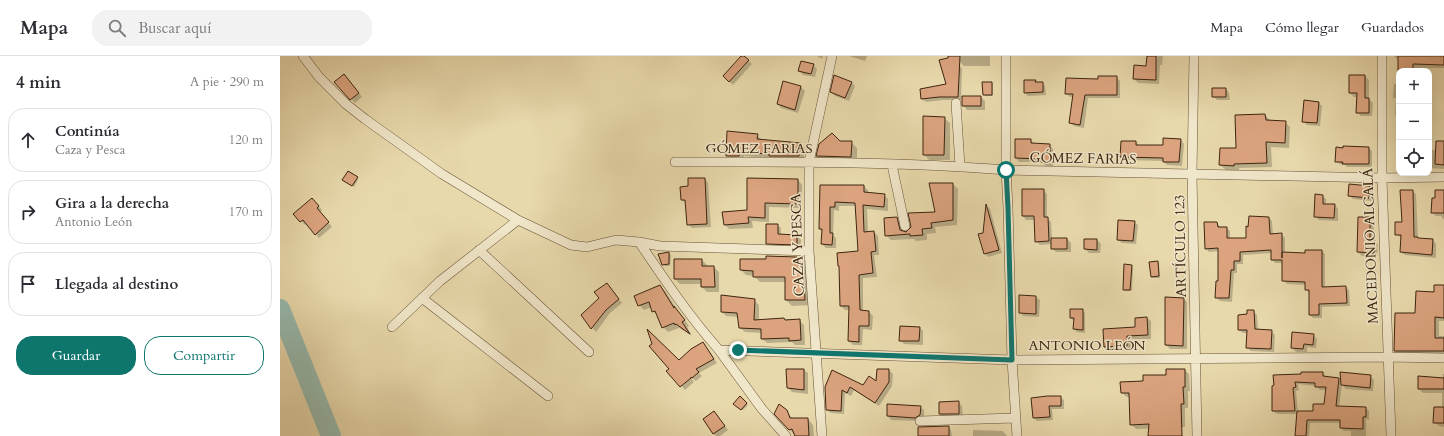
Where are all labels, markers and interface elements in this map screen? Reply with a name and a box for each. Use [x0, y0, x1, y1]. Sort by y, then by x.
search box [92, 10, 372, 46]
text: Mapa [20, 15, 68, 41]
icon: search [106, 17, 128, 39]
text: Buscar aquí [138, 18, 211, 38]
text: Mapa [1210, 18, 1243, 37]
text: Cómo llegar [1265, 18, 1339, 37]
text: Guardados [1361, 18, 1424, 37]
map controls [1396, 68, 1432, 176]
button: + [1396, 68, 1432, 104]
text: 4 min [16, 71, 61, 94]
text: A pie · 290 m [190, 73, 264, 91]
button: − [1396, 104, 1432, 140]
text: Continúa [55, 121, 120, 141]
icon: ahead [17, 129, 39, 151]
text: 120 m [229, 131, 263, 149]
street label: GÓMEZ FARIAS [706, 139, 812, 158]
button: locate [1396, 140, 1432, 176]
text: Caza y Pesca [55, 141, 125, 159]
street label: GÓMEZ FARIAS [1029, 148, 1137, 169]
route start [997, 161, 1015, 179]
street label: MACEDONIO ALCALÁ [1358, 168, 1383, 324]
text: Gira a la derecha [55, 193, 169, 213]
street label: CAZA Y PESCA [786, 193, 809, 297]
street label: ARTÍCULO 123 [1170, 194, 1191, 297]
icon: right [17, 201, 39, 223]
text: 170 m [229, 203, 263, 221]
text: Antonio León [55, 213, 133, 231]
icon: arrive [17, 273, 39, 295]
text: Llegada al destino [55, 274, 178, 294]
button: Guardar [16, 336, 136, 375]
button: Compartir [144, 336, 264, 375]
street label: ANTONIO LEÓN [1029, 336, 1145, 355]
route end [729, 341, 747, 359]

